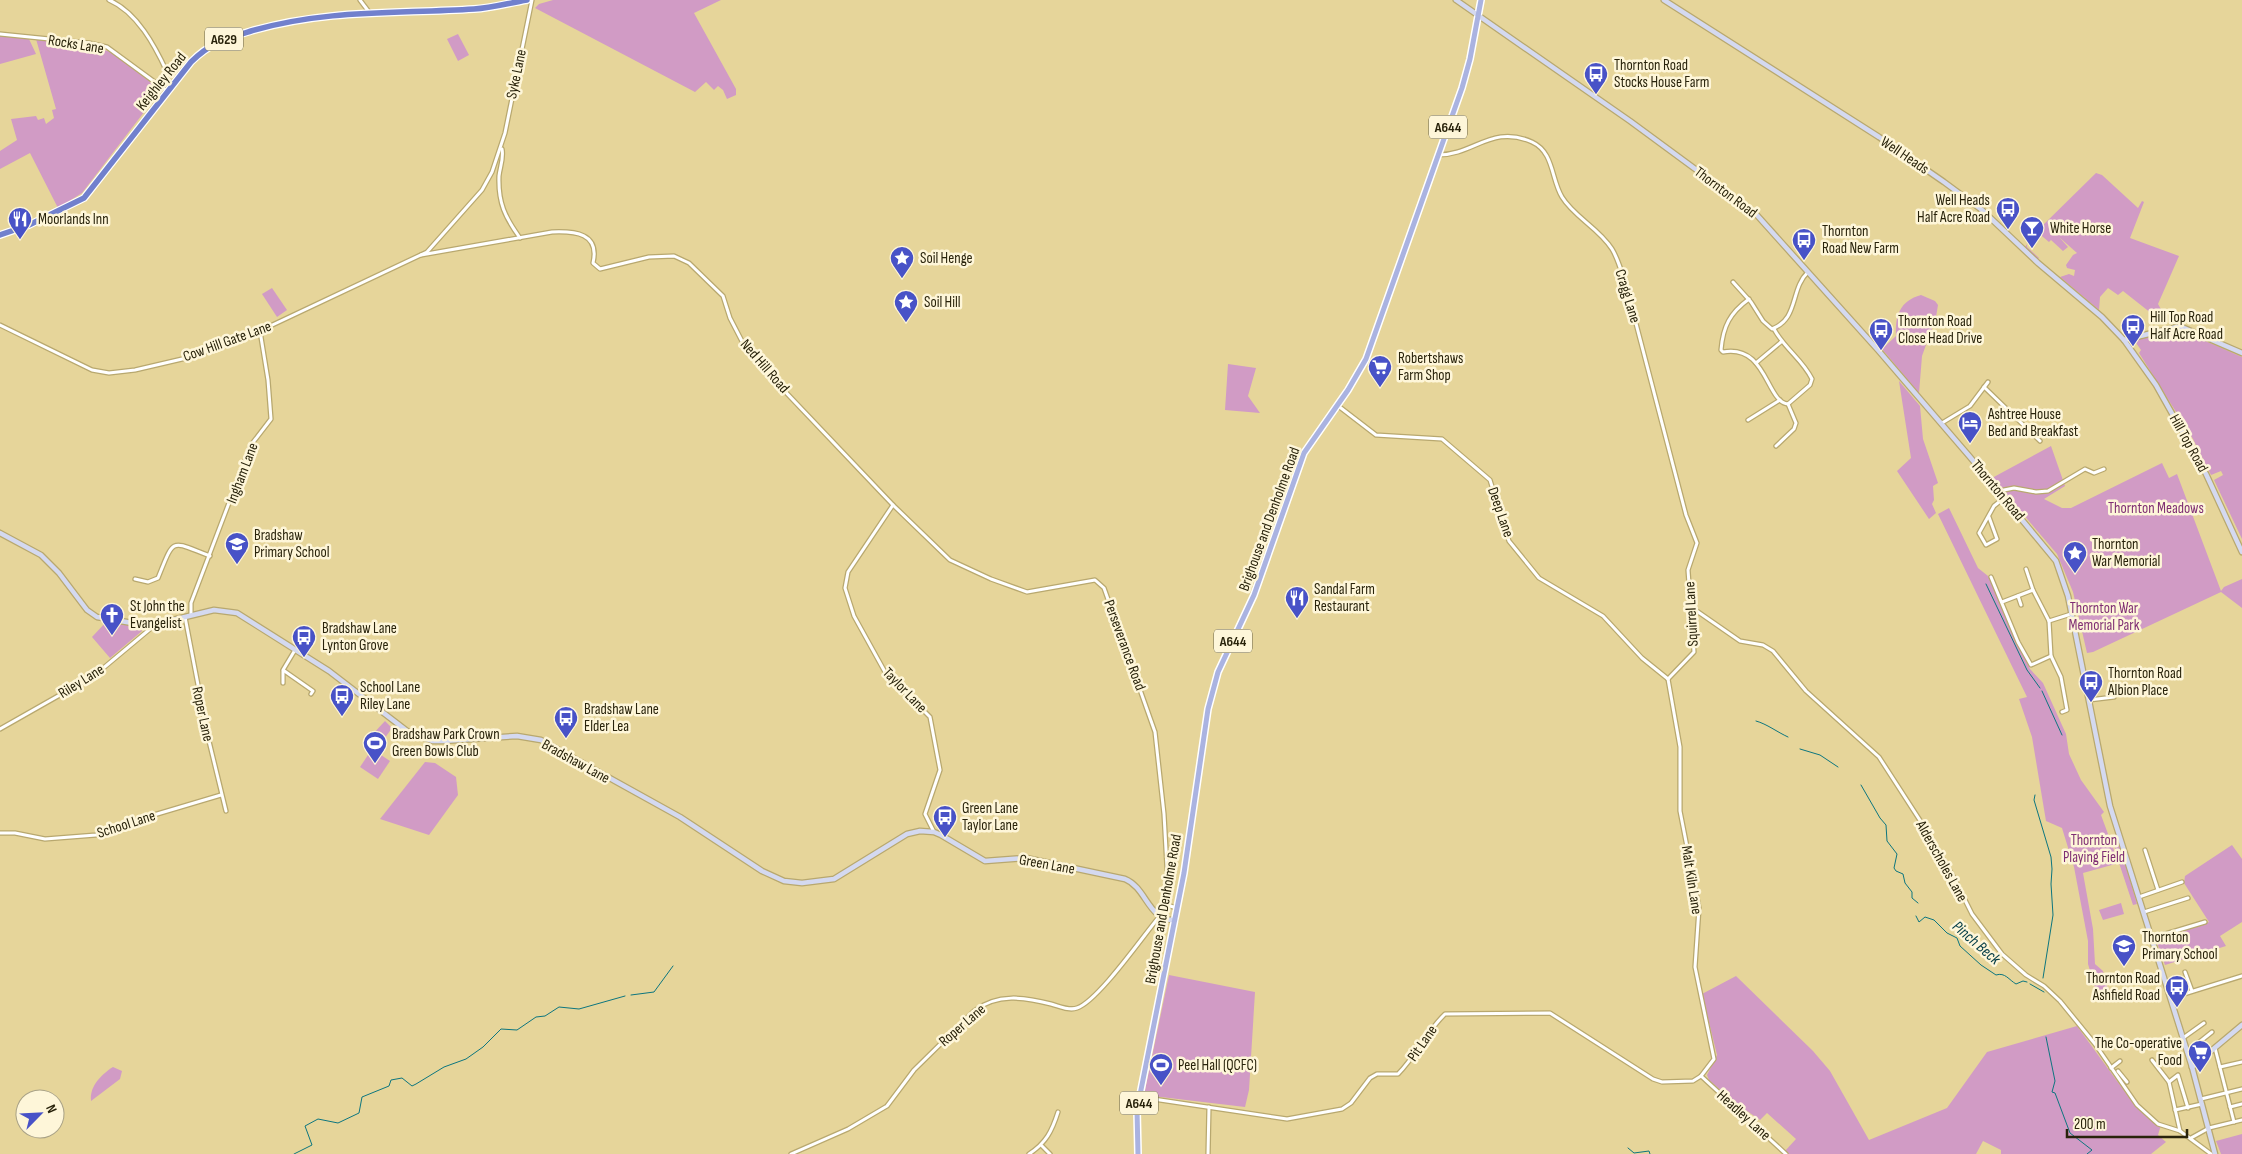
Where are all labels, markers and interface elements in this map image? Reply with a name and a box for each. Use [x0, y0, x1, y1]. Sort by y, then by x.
road number: A629 [205, 28, 243, 50]
street label: Rocks Lane [47, 31, 105, 58]
street label: Keighley Road [132, 48, 191, 114]
street label: Syke Lane [502, 48, 531, 100]
place label: Thornton Road Stocks House Farm [1614, 56, 1709, 92]
bus stop icon: Thornton Road Stocks House Farm [1583, 61, 1609, 95]
road number: A644 [1429, 115, 1467, 138]
street label: Well Heads [1877, 132, 1933, 179]
street label: Thornton Road [1690, 163, 1761, 222]
place label: Well Heads Half Acre Road [1917, 191, 1990, 227]
bus stop icon: Well Heads Half Acre Road [1995, 196, 2021, 230]
restaurant icon: Moorlands Inn [7, 206, 33, 240]
place label: Moorlands Inn [38, 210, 109, 229]
bar icon: White Horse [2019, 215, 2045, 249]
place label: White Horse [2050, 219, 2111, 238]
place label: Thornton Road New Farm [1822, 222, 1899, 258]
bus stop icon: Thornton Road New Farm [1791, 227, 1817, 261]
place icon: Soil Henge [889, 245, 915, 279]
place label: Soil Henge [920, 249, 973, 268]
street label: Cragg Lane [1610, 267, 1645, 325]
place icon: Soil Hill [893, 289, 919, 323]
place label: Soil Hill [924, 293, 961, 312]
place label: Hill Top Road Half Acre Road [2150, 308, 2223, 344]
place label: Thornton Road Close Head Drive [1898, 312, 1982, 348]
bus stop icon: Hill Top Road Half Acre Road [2120, 313, 2146, 347]
street label: Cow Hill Gate Lane [181, 317, 274, 366]
bus stop icon: Thornton Road Close Head Drive [1868, 317, 1894, 351]
street label: Ned Hill Road [736, 335, 793, 397]
place label: Robertshaws Farm Shop [1398, 349, 1464, 385]
supermarket icon: Robertshaws Farm Shop [1367, 354, 1393, 388]
place label: Ashtree House Bed and Breakfast [1987, 405, 2079, 441]
hotel icon: Ashtree House Bed and Breakfast [1957, 410, 1983, 444]
street label: Hill Top Road [2165, 411, 2212, 476]
street label: Ingham Lane [222, 440, 263, 506]
street label: Brighouse and Denholme Road [1235, 445, 1304, 594]
street label: Thornton Road [1967, 456, 2029, 525]
street label: Deep Lane [1483, 485, 1518, 540]
park label: Thornton Meadows [2108, 499, 2204, 518]
place label: Bradshaw Primary School [254, 526, 330, 562]
school or university icon: Bradshaw Primary School [224, 531, 250, 565]
place label: Thornton War Memorial [2092, 535, 2160, 571]
place icon: Thornton War Memorial [2062, 540, 2088, 574]
place label: Sandal Farm Restaurant [1314, 580, 1375, 616]
street label: Squirrel Lane [1680, 581, 1703, 647]
restaurant icon: Sandal Farm Restaurant [1284, 585, 1310, 619]
place label: St John the Evangelist [130, 597, 185, 633]
street label: Perseverance Road [1099, 597, 1150, 693]
park label: Thornton War Memorial Park [2069, 599, 2140, 635]
church icon: St John the Evangelist [99, 602, 125, 636]
place label: Bradshaw Lane Lynton Grove [322, 619, 397, 655]
bus stop icon: Bradshaw Lane Lynton Grove [291, 624, 317, 658]
road number: A644 [1214, 630, 1252, 652]
street label: Riley Lane [55, 660, 108, 703]
street label: Taylor Lane [878, 664, 931, 717]
place label: Thornton Road Albion Place [2107, 664, 2182, 700]
bus stop icon: Thornton Road Albion Place [2078, 669, 2104, 703]
place label: School Lane Riley Lane [360, 678, 420, 714]
bus stop icon: School Lane Riley Lane [329, 683, 355, 717]
street label: Roper Lane [187, 685, 218, 743]
place label: Bradshaw Lane Elder Lea [584, 700, 659, 736]
bus stop icon: Bradshaw Lane Elder Lea [553, 705, 579, 739]
place label: Bradshaw Park Crown Green Bowls Club [392, 725, 500, 761]
sports icon: Bradshaw Park Crown Green Bowls Club [362, 730, 388, 764]
street label: Bradshaw Lane [538, 735, 613, 788]
place label: Green Lane Taylor Lane [962, 799, 1018, 835]
bus stop icon: Green Lane Taylor Lane [932, 804, 958, 838]
street label: School Lane [95, 806, 158, 843]
street label: Alderscholes Lane [1911, 816, 1972, 905]
park label: Thornton Playing Field [2063, 831, 2125, 867]
street label: Brighouse and Denholme Road [1141, 833, 1186, 985]
street label: Malt Kiln Lane [1677, 844, 1706, 916]
street label: Green Lane [1018, 850, 1076, 879]
water label: Pinch Beck [1948, 917, 2005, 970]
place label: Thornton Primary School [2142, 928, 2218, 964]
school or university icon: Thornton Primary School [2111, 933, 2137, 967]
place label: Thornton Road Ashfield Road [2086, 969, 2160, 1005]
bus stop icon: Thornton Road Ashfield Road [2164, 974, 2190, 1008]
street label: Roper Lane [935, 1000, 990, 1051]
street label: Pit Lane [1403, 1022, 1442, 1065]
place label: The Co-operative Food [2095, 1034, 2182, 1070]
supermarket icon: The Co-operative Food [2187, 1039, 2213, 1073]
sports icon: Peel Hall (QCFC) [1148, 1052, 1174, 1086]
place label: Peel Hall (QCFC) [1178, 1056, 1257, 1075]
street label: Headley Lane [1713, 1086, 1775, 1145]
north arrow [15, 1089, 65, 1139]
road number: A644 [1120, 1092, 1158, 1114]
text: N [42, 1102, 61, 1116]
scale bar [2067, 1106, 2187, 1138]
text: 200 m [2074, 1115, 2106, 1134]

